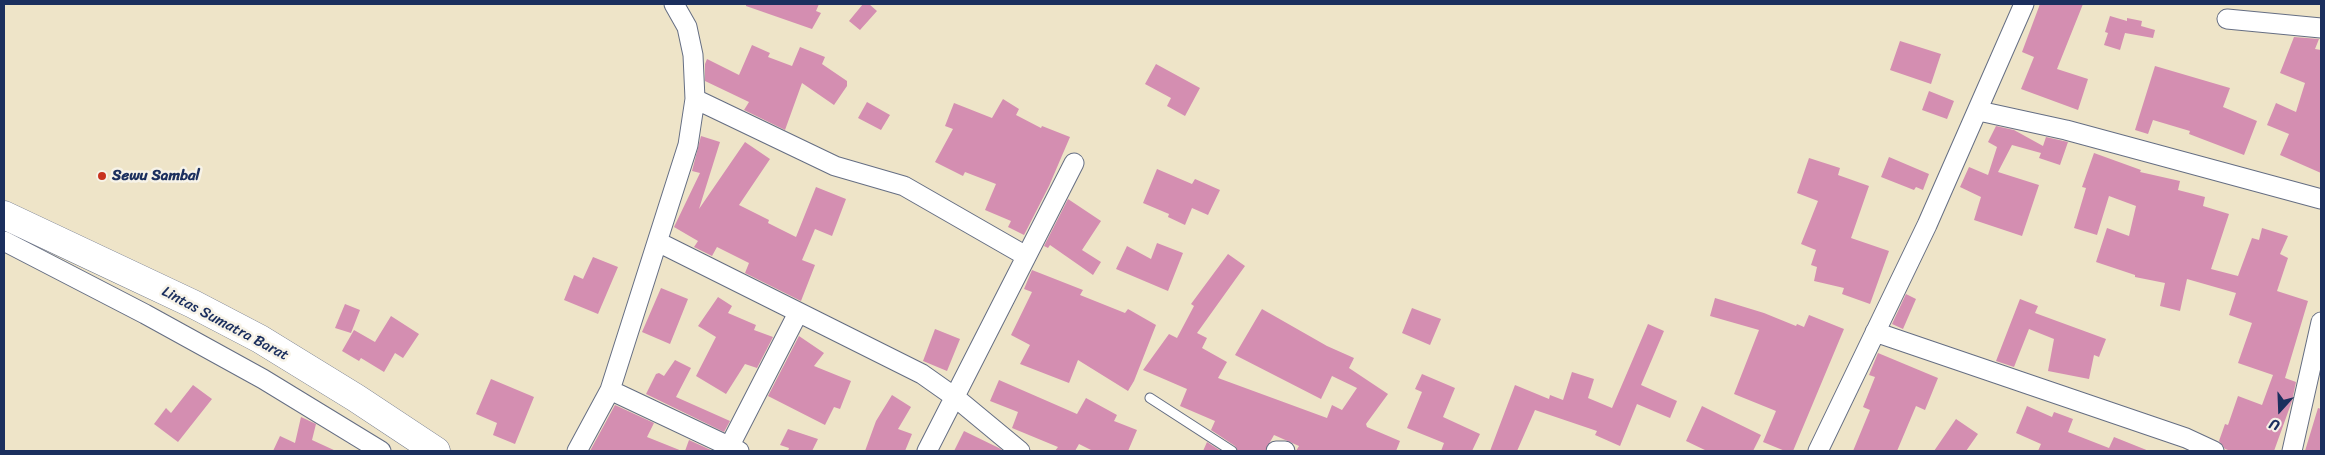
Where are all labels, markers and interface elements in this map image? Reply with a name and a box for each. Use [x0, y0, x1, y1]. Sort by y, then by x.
place label: Sewu Sambal [112, 167, 200, 185]
marker: Sewu Sambal [96, 170, 108, 182]
street label: Lintas Sumatra Barat [158, 283, 292, 365]
north arrow [2255, 385, 2305, 435]
text: U [2266, 411, 2283, 438]

